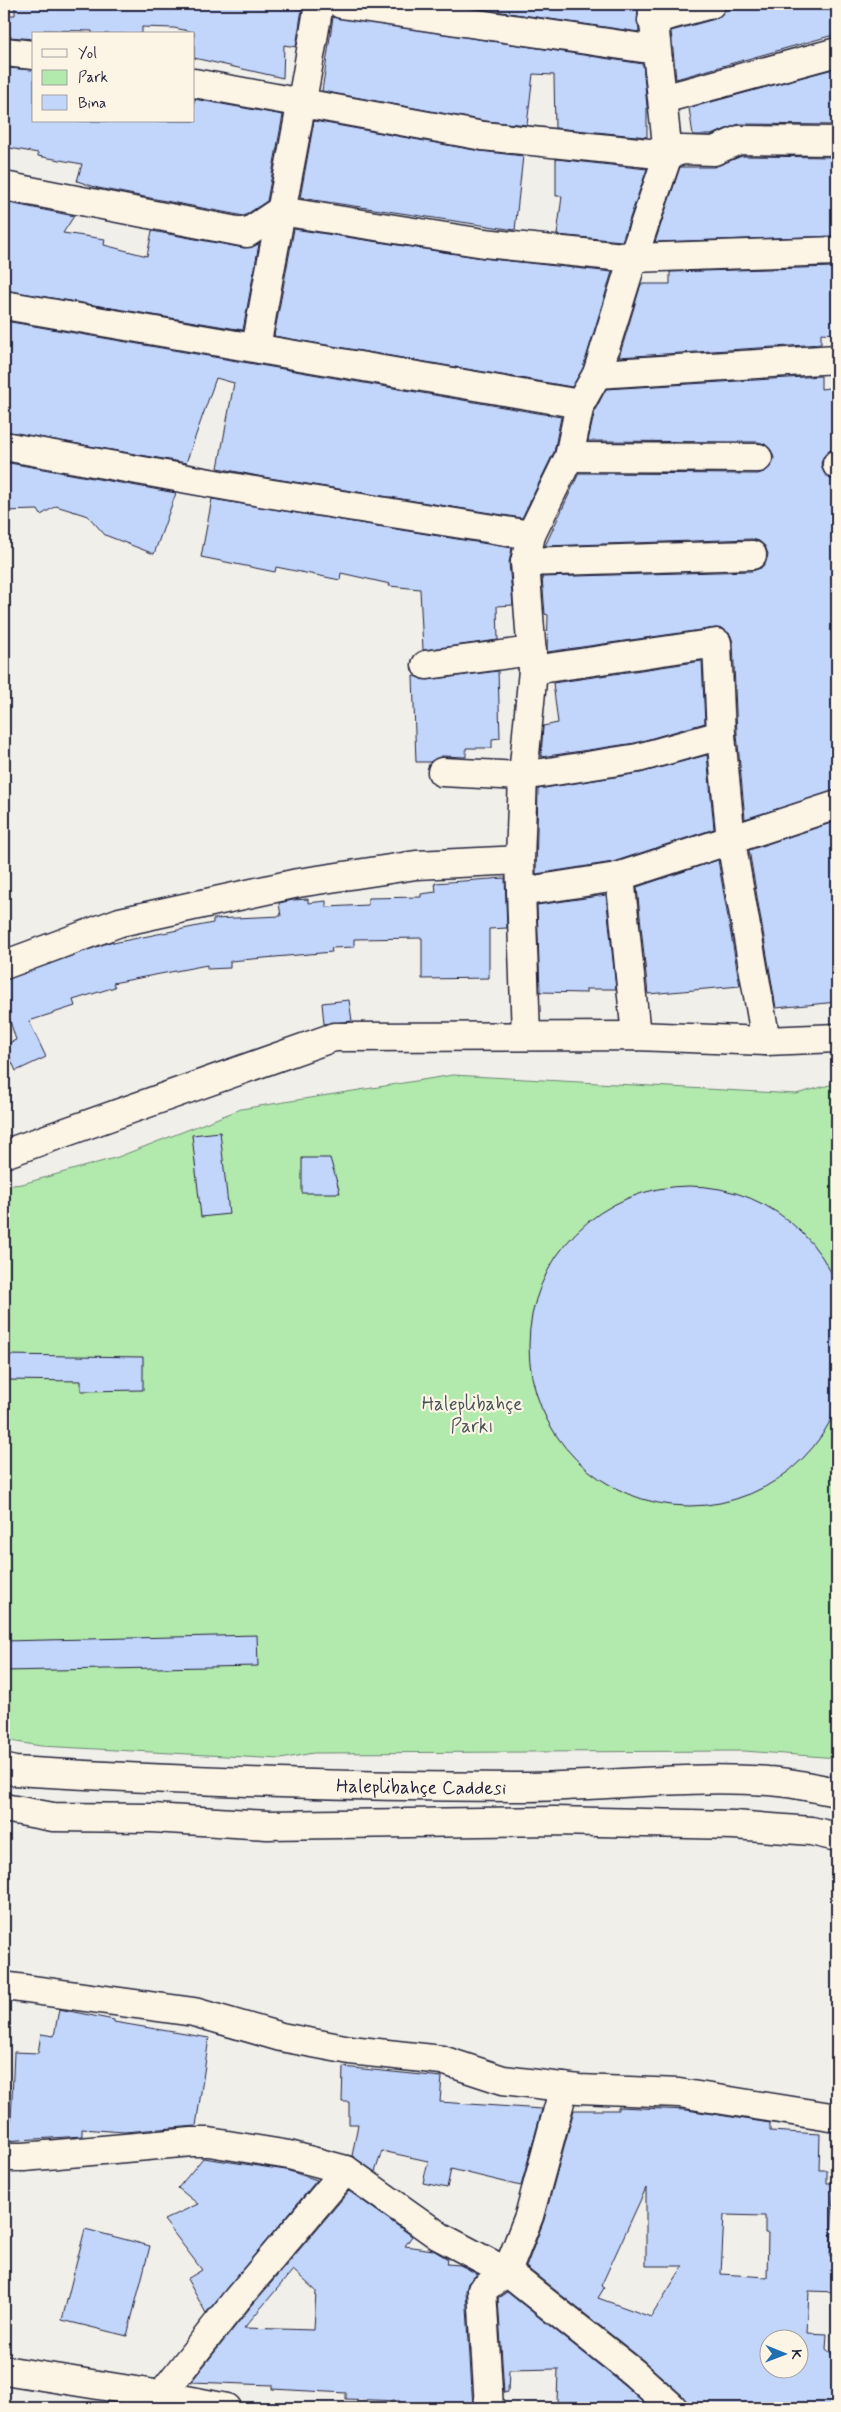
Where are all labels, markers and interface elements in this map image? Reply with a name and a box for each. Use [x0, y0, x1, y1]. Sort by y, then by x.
legend [32, 32, 195, 122]
text: Yol [78, 44, 97, 64]
text: Park [78, 68, 108, 88]
text: Bina [78, 94, 106, 114]
park label: Haleplibahçe Parkı [422, 1392, 522, 1439]
street label: Haleplibahçe Caddesi [336, 1774, 506, 1801]
north arrow [758, 2330, 808, 2380]
text: K [787, 2349, 805, 2360]

